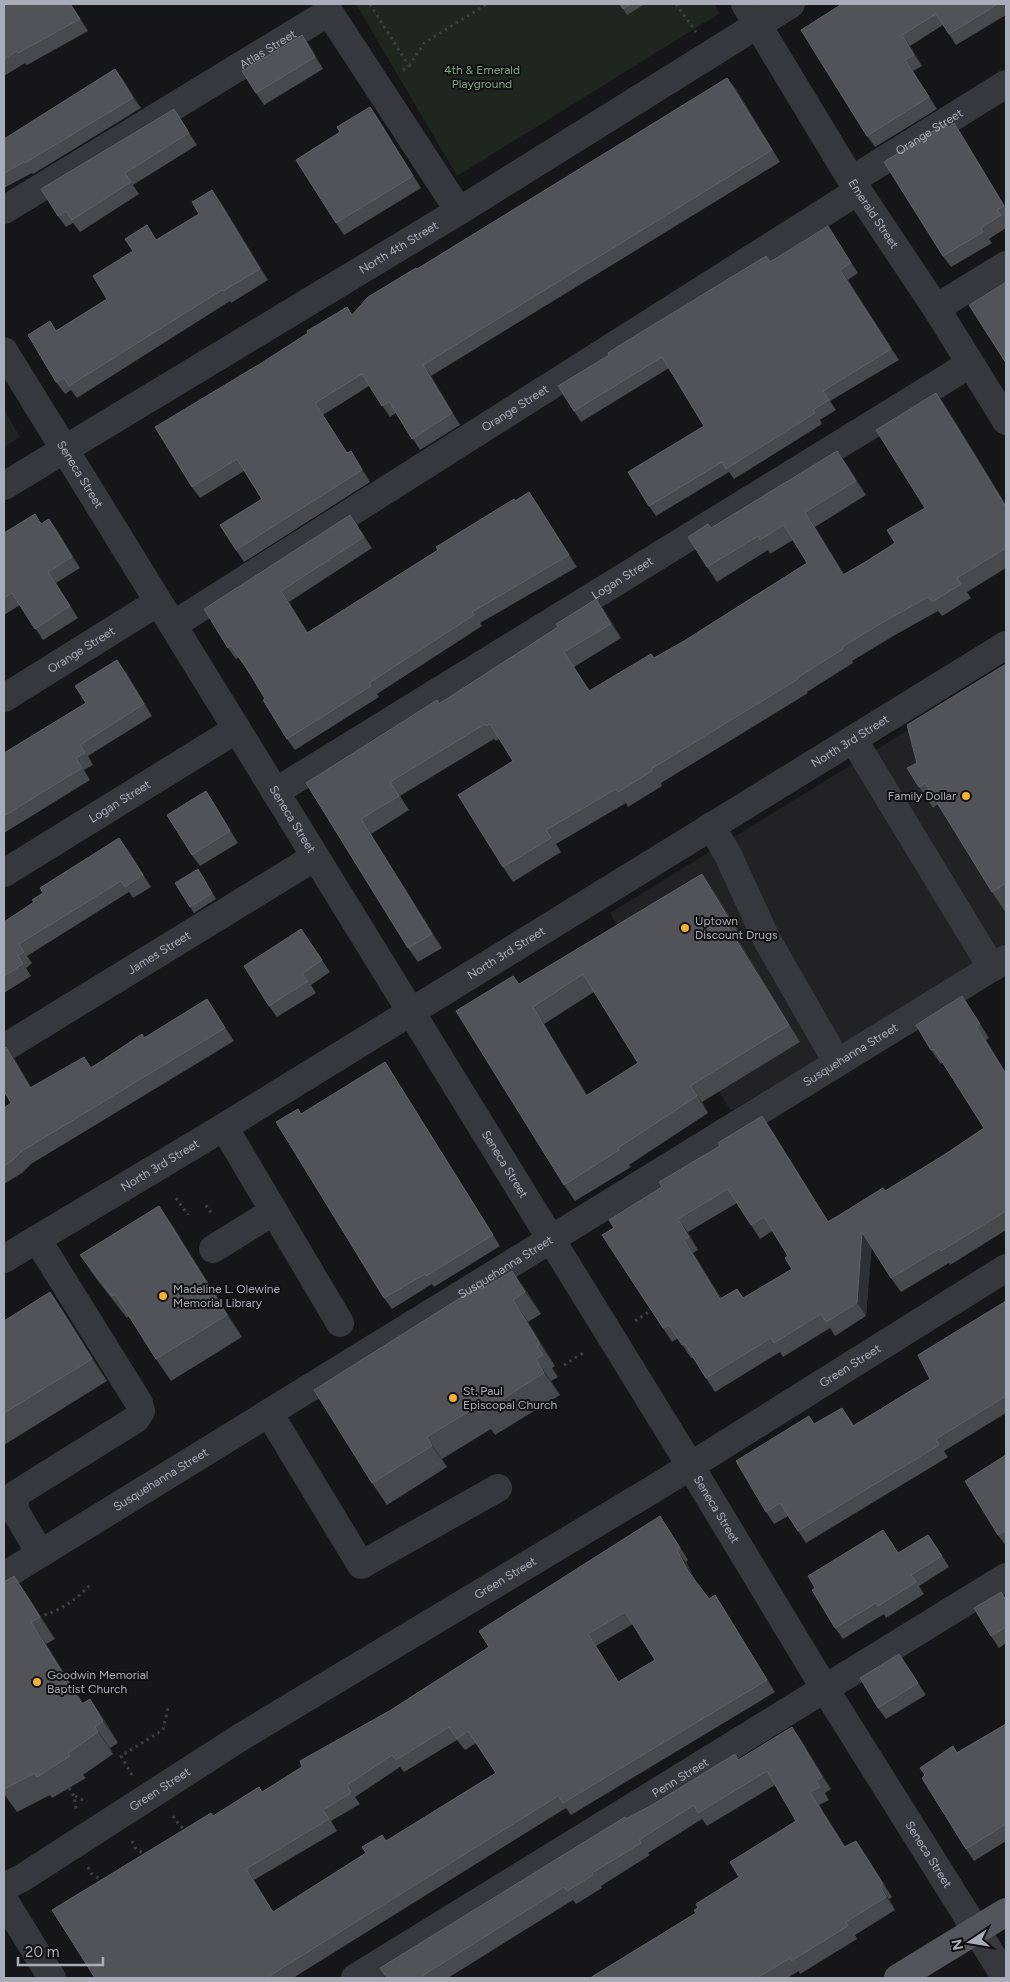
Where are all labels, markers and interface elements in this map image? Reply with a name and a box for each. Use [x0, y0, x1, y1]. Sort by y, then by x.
street label: Atlas Street [237, 26, 299, 72]
park label: 4th & Emerald Playground [444, 63, 520, 91]
street label: Orange Street [893, 105, 966, 158]
street label: Emerald Street [845, 177, 902, 252]
street label: North 4th Street [356, 218, 441, 277]
street label: Orange Street [479, 382, 552, 435]
street label: Seneca Street [54, 438, 106, 511]
street label: Logan Street [589, 554, 656, 602]
street label: Orange Street [45, 623, 118, 676]
street label: North 3rd Street [809, 712, 892, 770]
street label: Logan Street [86, 777, 153, 826]
street label: Seneca Street [266, 783, 319, 856]
place label: Family Dollar [888, 789, 956, 803]
marker: Family Dollar [960, 790, 972, 802]
place label: Uptown Discount Drugs [695, 914, 778, 942]
marker: Uptown Discount Drugs [679, 922, 691, 934]
street label: North 3rd Street [465, 924, 548, 982]
street label: James Street [125, 928, 194, 977]
street label: Susquehanna Street [800, 1020, 901, 1089]
street label: Seneca Street [479, 1128, 531, 1201]
street label: North 3rd Street [118, 1136, 202, 1194]
street label: Susquehanna Street [456, 1232, 556, 1302]
place label: Madeline L. Olewine Memorial Library [173, 1282, 280, 1310]
marker: Madeline L. Olewine Memorial Library [157, 1290, 169, 1302]
street label: Green Street [817, 1341, 884, 1390]
place label: St. Paul Episcopal Church [463, 1384, 557, 1412]
marker: St. Paul Episcopal Church [447, 1392, 459, 1404]
street label: Susquehanna Street [111, 1445, 211, 1514]
street label: Seneca Street [691, 1473, 743, 1546]
street label: Green Street [472, 1554, 539, 1602]
place label: Goodwin Memorial Baptist Church [47, 1668, 148, 1696]
marker: Goodwin Memorial Baptist Church [31, 1676, 43, 1688]
street label: Penn Street [650, 1755, 711, 1800]
street label: Green Street [127, 1764, 193, 1814]
street label: Seneca Street [902, 1818, 955, 1891]
north arrow [945, 1917, 995, 1967]
scale bar [18, 1934, 102, 1966]
text: N [948, 1938, 967, 1952]
text: 20 m [25, 1943, 59, 1961]

